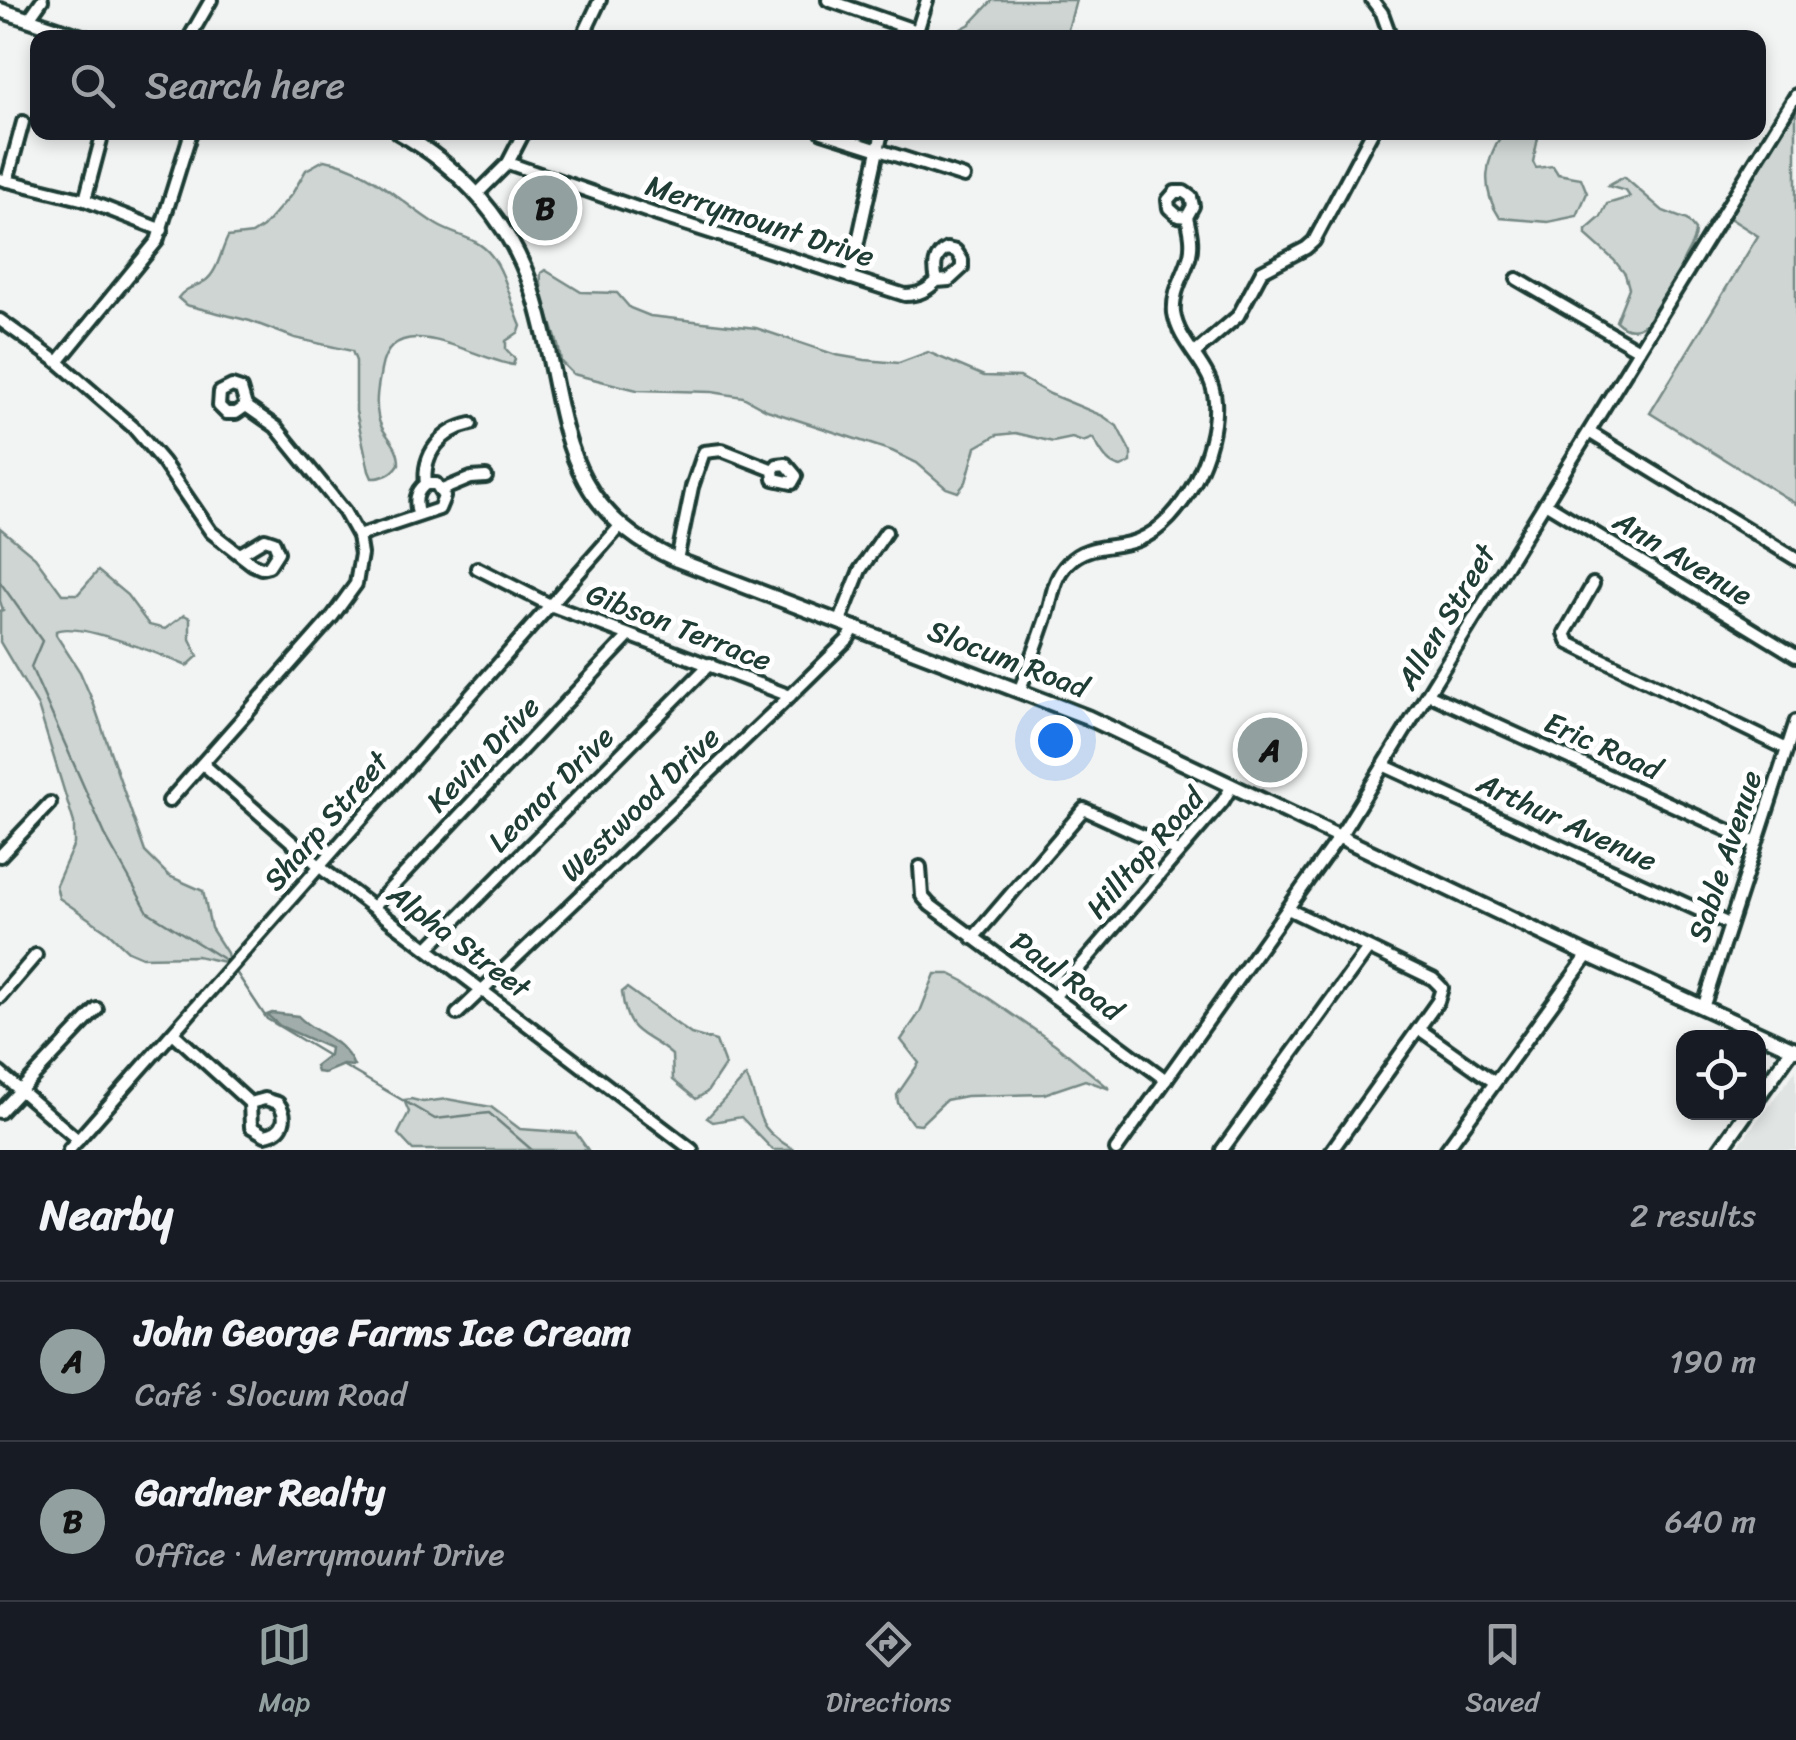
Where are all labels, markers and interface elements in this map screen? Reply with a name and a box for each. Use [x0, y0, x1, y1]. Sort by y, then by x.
search box [30, 30, 1766, 140]
text: Search here [145, 52, 345, 119]
icon: search [65, 58, 120, 113]
street label: Merrymount Drive [638, 159, 882, 283]
pin: B [512, 170, 578, 246]
street label: Ann Avenue [1602, 494, 1764, 621]
street label: Allen Street [1380, 532, 1512, 701]
street label: Gibson Terrace [578, 567, 780, 687]
street label: Slocum Road [920, 604, 1098, 715]
street label: Kevin Drive [412, 682, 554, 826]
street label: Eric Road [1535, 696, 1673, 797]
street label: Leonor Drive [474, 712, 628, 866]
street label: Westwood Drive [547, 712, 733, 896]
pin: A [1238, 712, 1302, 788]
your location [1030, 715, 1081, 766]
street label: Sharp Street [249, 737, 404, 904]
street label: Arthur Avenue [1467, 756, 1666, 887]
street label: Sable Avenue [1672, 763, 1778, 949]
street label: Hilltop Road [1072, 773, 1220, 932]
street label: Alpha Street [375, 868, 544, 1015]
street label: Paul Road [999, 916, 1137, 1037]
map controls [1676, 1030, 1766, 1120]
button: locate [1676, 1030, 1766, 1120]
text: Nearby [40, 1178, 173, 1252]
text: 2 results [1630, 1187, 1756, 1244]
text: John George Farms Ice Cream [135, 1299, 631, 1366]
text: A [62, 1333, 83, 1390]
text: 190 m [1670, 1333, 1756, 1390]
text: Café · Slocum Road [135, 1366, 407, 1423]
text: Gardner Realty [135, 1459, 385, 1526]
text: B [62, 1493, 83, 1550]
text: 640 m [1665, 1493, 1756, 1550]
text: Office · Merrymount Drive [135, 1526, 505, 1583]
tab: Map [257, 1617, 312, 1726]
tab: Directions [826, 1617, 951, 1726]
tab: Saved [1465, 1617, 1539, 1726]

